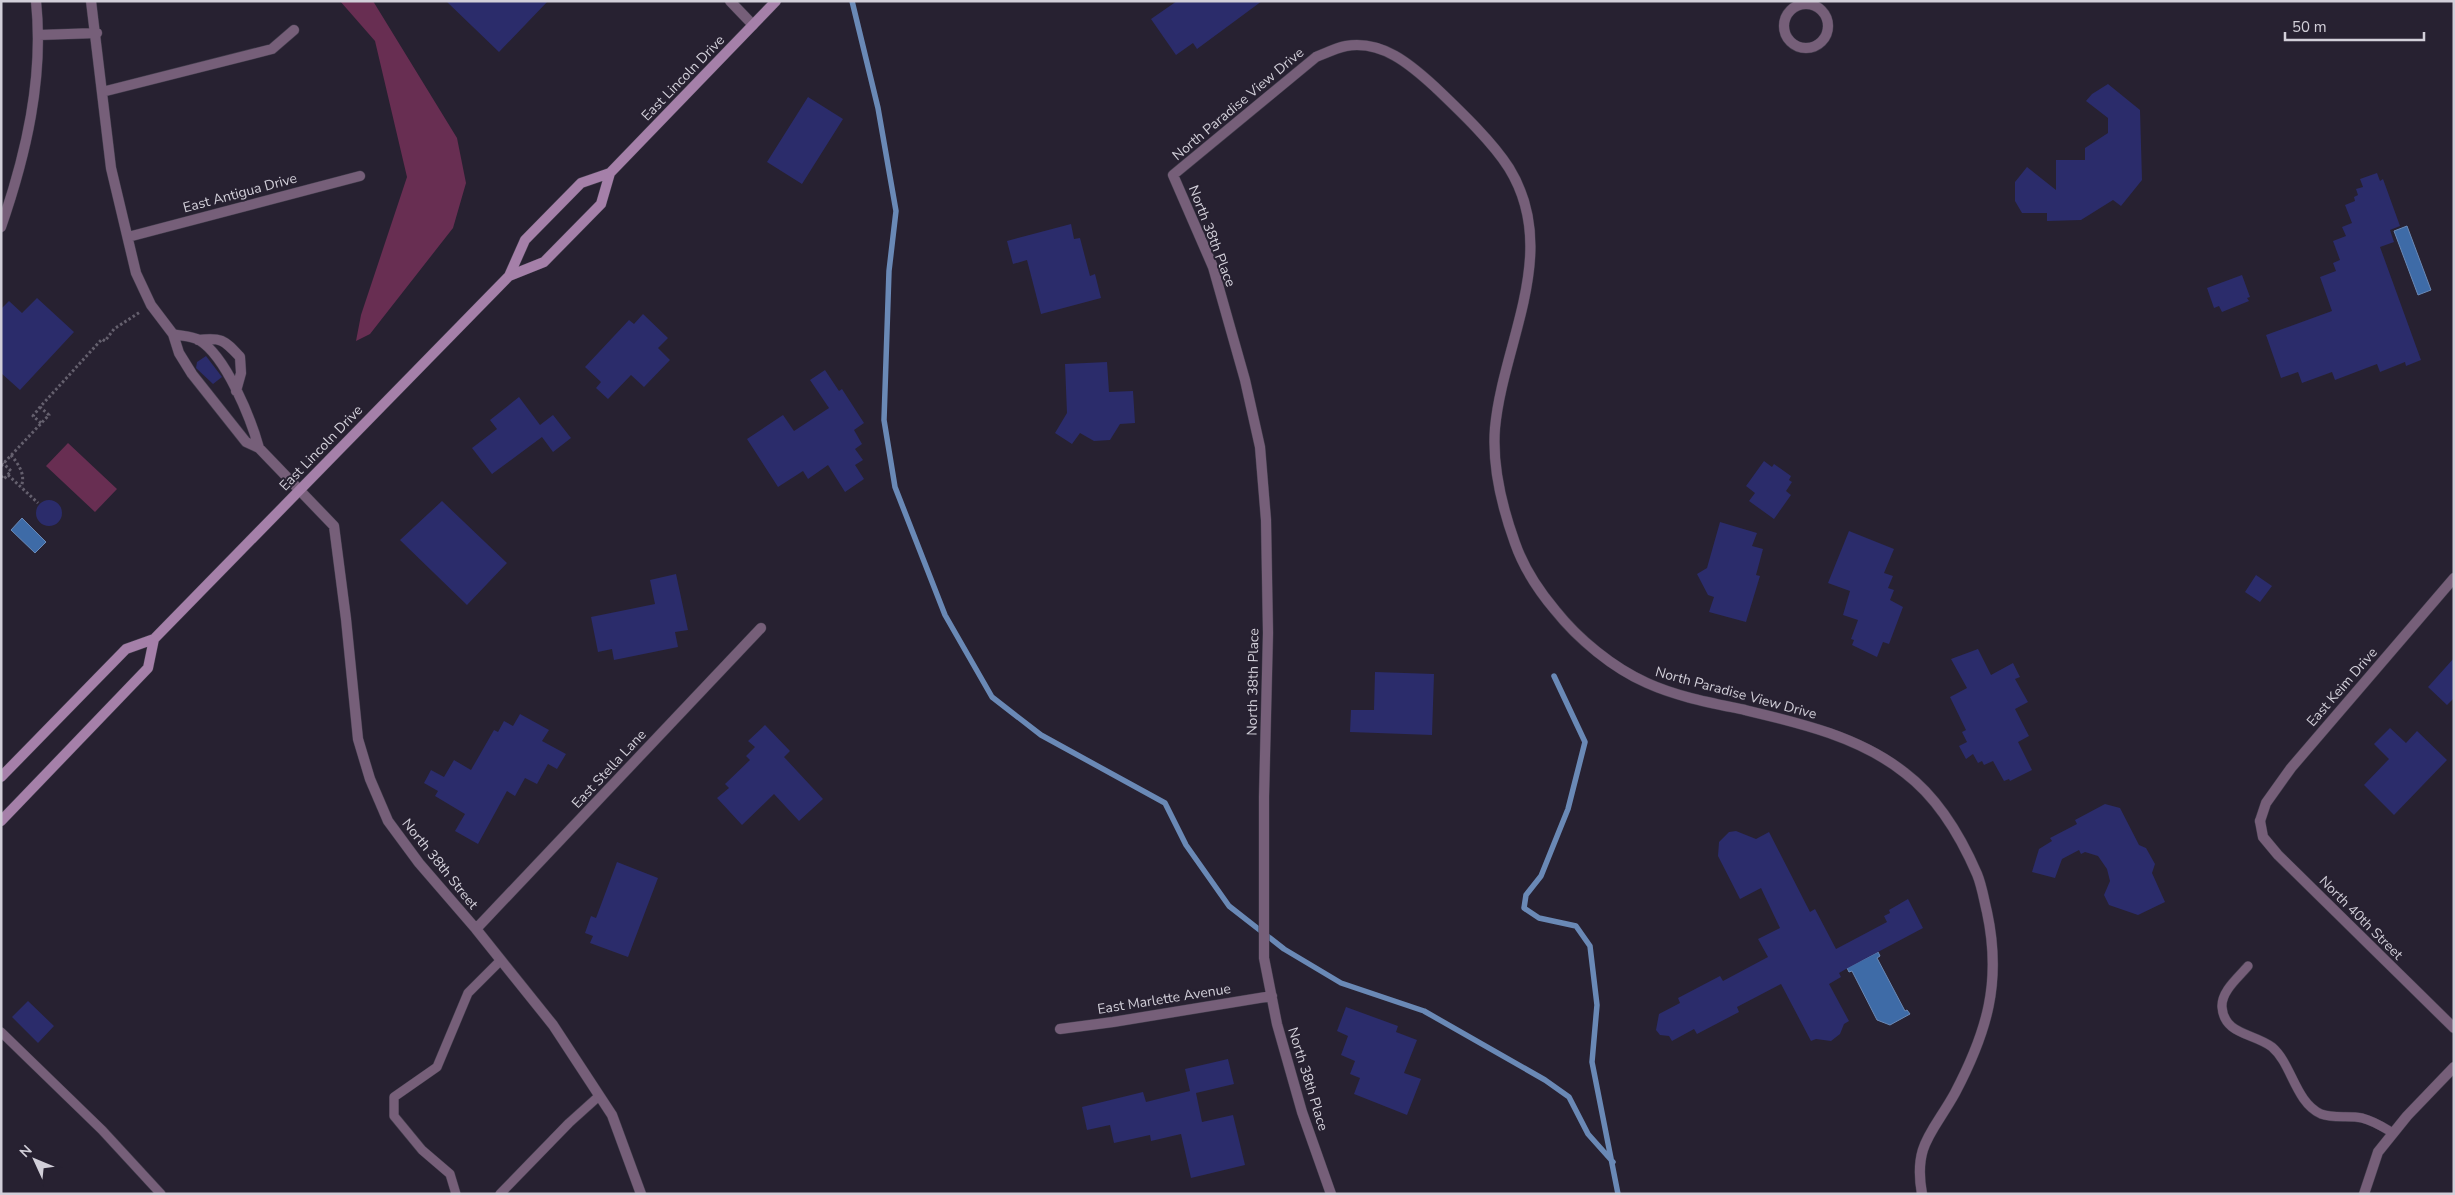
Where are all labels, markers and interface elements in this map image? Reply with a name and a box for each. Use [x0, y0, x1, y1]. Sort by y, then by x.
scale bar [2285, 10, 2424, 42]
text: 50 m [2292, 17, 2327, 37]
street label: East Lincoln Drive [637, 31, 729, 125]
street label: North Paradise View Drive [1168, 43, 1308, 165]
street label: East Antigua Drive [181, 169, 299, 217]
street label: North 38th Place [1184, 182, 1240, 290]
street label: East Lincoln Drive [275, 401, 367, 495]
street label: North 38th Place [1243, 628, 1263, 736]
street label: East Keim Drive [2302, 644, 2382, 730]
street label: North Paradise View Drive [1653, 662, 1819, 724]
street label: East Stella Lane [568, 726, 650, 812]
street label: North 38th Street [398, 815, 483, 913]
street label: North 40th Street [2315, 872, 2407, 964]
street label: East Marlette Avenue [1096, 979, 1232, 1019]
street label: North 38th Place [1283, 1025, 1333, 1133]
north arrow [10, 1135, 60, 1185]
text: N [16, 1141, 36, 1162]

